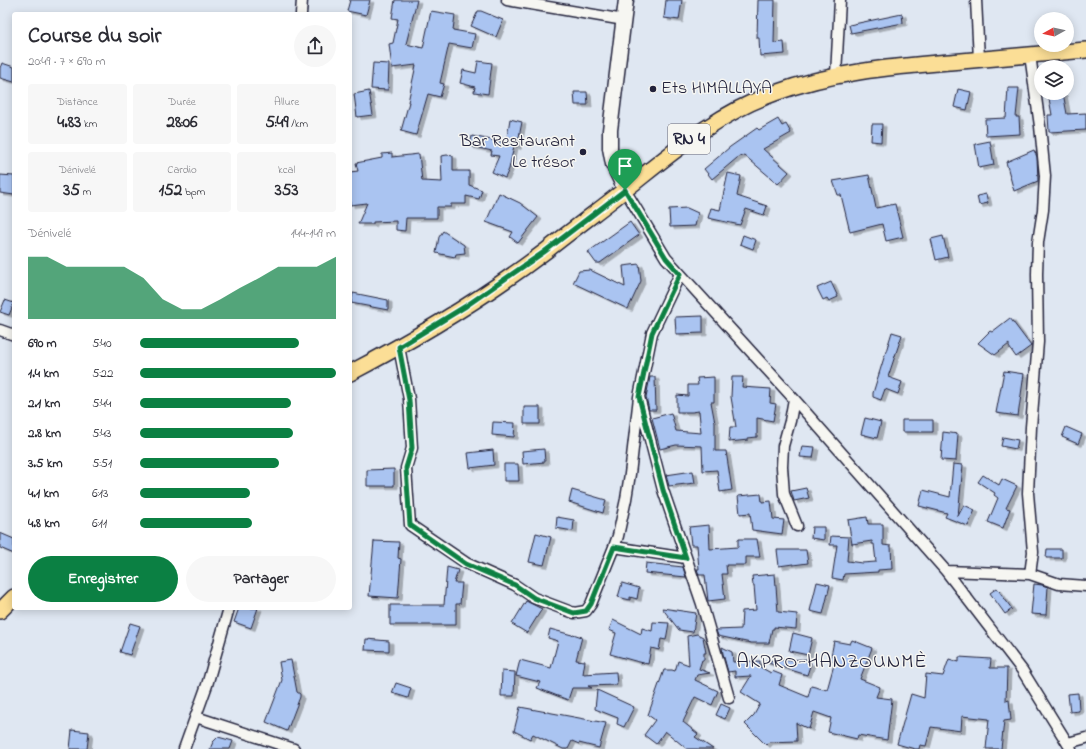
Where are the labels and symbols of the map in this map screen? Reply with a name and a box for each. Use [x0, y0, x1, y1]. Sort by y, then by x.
north arrow [1034, 12, 1074, 52]
place label: Ets HIMALLAYA [661, 76, 772, 102]
marker: Ets HIMALLAYA [648, 84, 658, 94]
road number: RN 4 [668, 124, 710, 154]
place label: Bar Restaurant Le trésor [459, 129, 575, 176]
marker: Bar Restaurant Le trésor [578, 147, 588, 157]
pin [608, 149, 642, 190]
district label: AKPRO-HANZOUNMÈ [737, 648, 927, 677]

